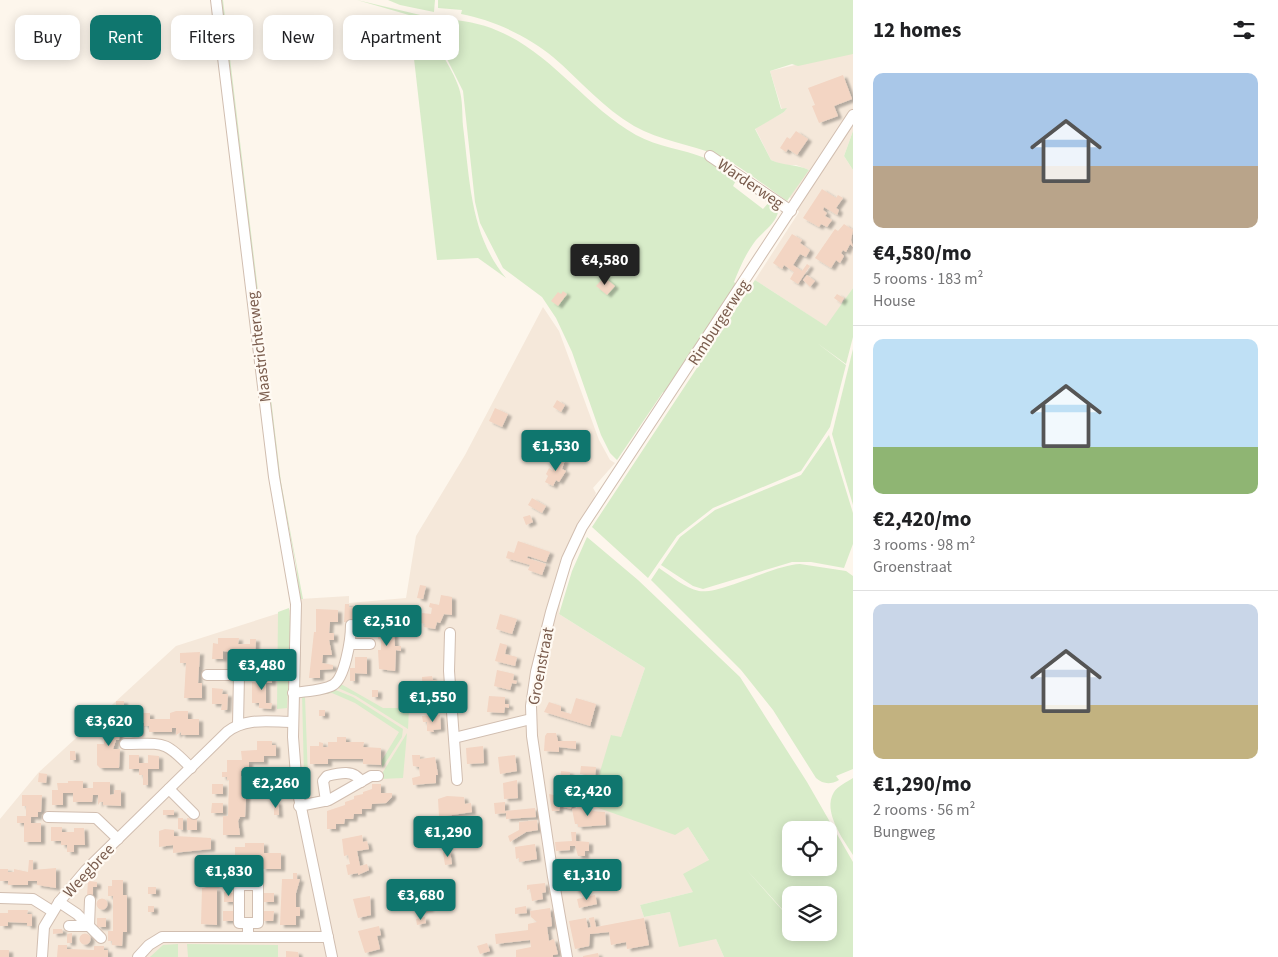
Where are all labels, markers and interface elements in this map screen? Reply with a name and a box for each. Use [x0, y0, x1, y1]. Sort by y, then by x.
chip: Buy [15, 15, 80, 60]
chip: Rent [90, 15, 161, 60]
chip: Filters [171, 15, 253, 60]
chip: New [263, 15, 333, 60]
chip: Apartment [343, 15, 459, 60]
text: 12 homes [873, 15, 961, 45]
icon: filters [1230, 16, 1258, 44]
icon: home [1021, 106, 1111, 196]
street label: Warderweg [713, 154, 788, 214]
text: €4,580/mo [873, 238, 972, 268]
pin: €4,580 [564, 244, 646, 286]
text: €4,580 [581, 249, 629, 271]
text: 5 rooms · 183 m² [873, 268, 983, 290]
street label: Rimburgerweg [683, 275, 755, 370]
street label: Maastrichterweg [241, 290, 277, 403]
text: House [873, 290, 915, 312]
icon: home [1021, 371, 1111, 461]
pin: €1,530 [515, 430, 597, 472]
text: €1,530 [532, 435, 580, 457]
text: €2,420/mo [873, 504, 972, 534]
text: 3 rooms · 98 m² [873, 534, 975, 556]
text: Groenstraat [873, 556, 952, 578]
pin: €2,510 [346, 604, 428, 647]
text: €2,510 [363, 610, 411, 632]
street label: Groenstraat [523, 625, 559, 707]
icon: home [1021, 636, 1111, 726]
pin: €3,480 [221, 648, 303, 691]
text: €3,480 [238, 654, 286, 676]
pin: €1,550 [392, 680, 474, 723]
text: €1,550 [409, 686, 457, 708]
pin: €3,620 [68, 704, 150, 747]
text: €3,620 [85, 710, 133, 732]
pin: €2,260 [235, 766, 317, 809]
text: €1,290/mo [873, 769, 972, 799]
text: €2,260 [252, 772, 300, 794]
pin: €2,420 [547, 774, 629, 817]
text: €2,420 [564, 780, 612, 802]
text: 2 rooms · 56 m² [873, 799, 975, 821]
pin: €1,290 [407, 816, 489, 858]
text: €1,290 [424, 821, 472, 843]
map controls [782, 821, 837, 941]
button: locate [782, 821, 837, 876]
text: Bungweg [873, 821, 935, 843]
street label: Weegbree [58, 839, 119, 902]
pin: €1,830 [188, 854, 270, 897]
pin: €1,310 [546, 858, 628, 901]
text: €1,830 [205, 860, 253, 882]
text: €1,310 [563, 864, 611, 886]
pin: €3,680 [380, 878, 462, 921]
text: €3,680 [397, 884, 445, 906]
button: layers [782, 886, 837, 941]

